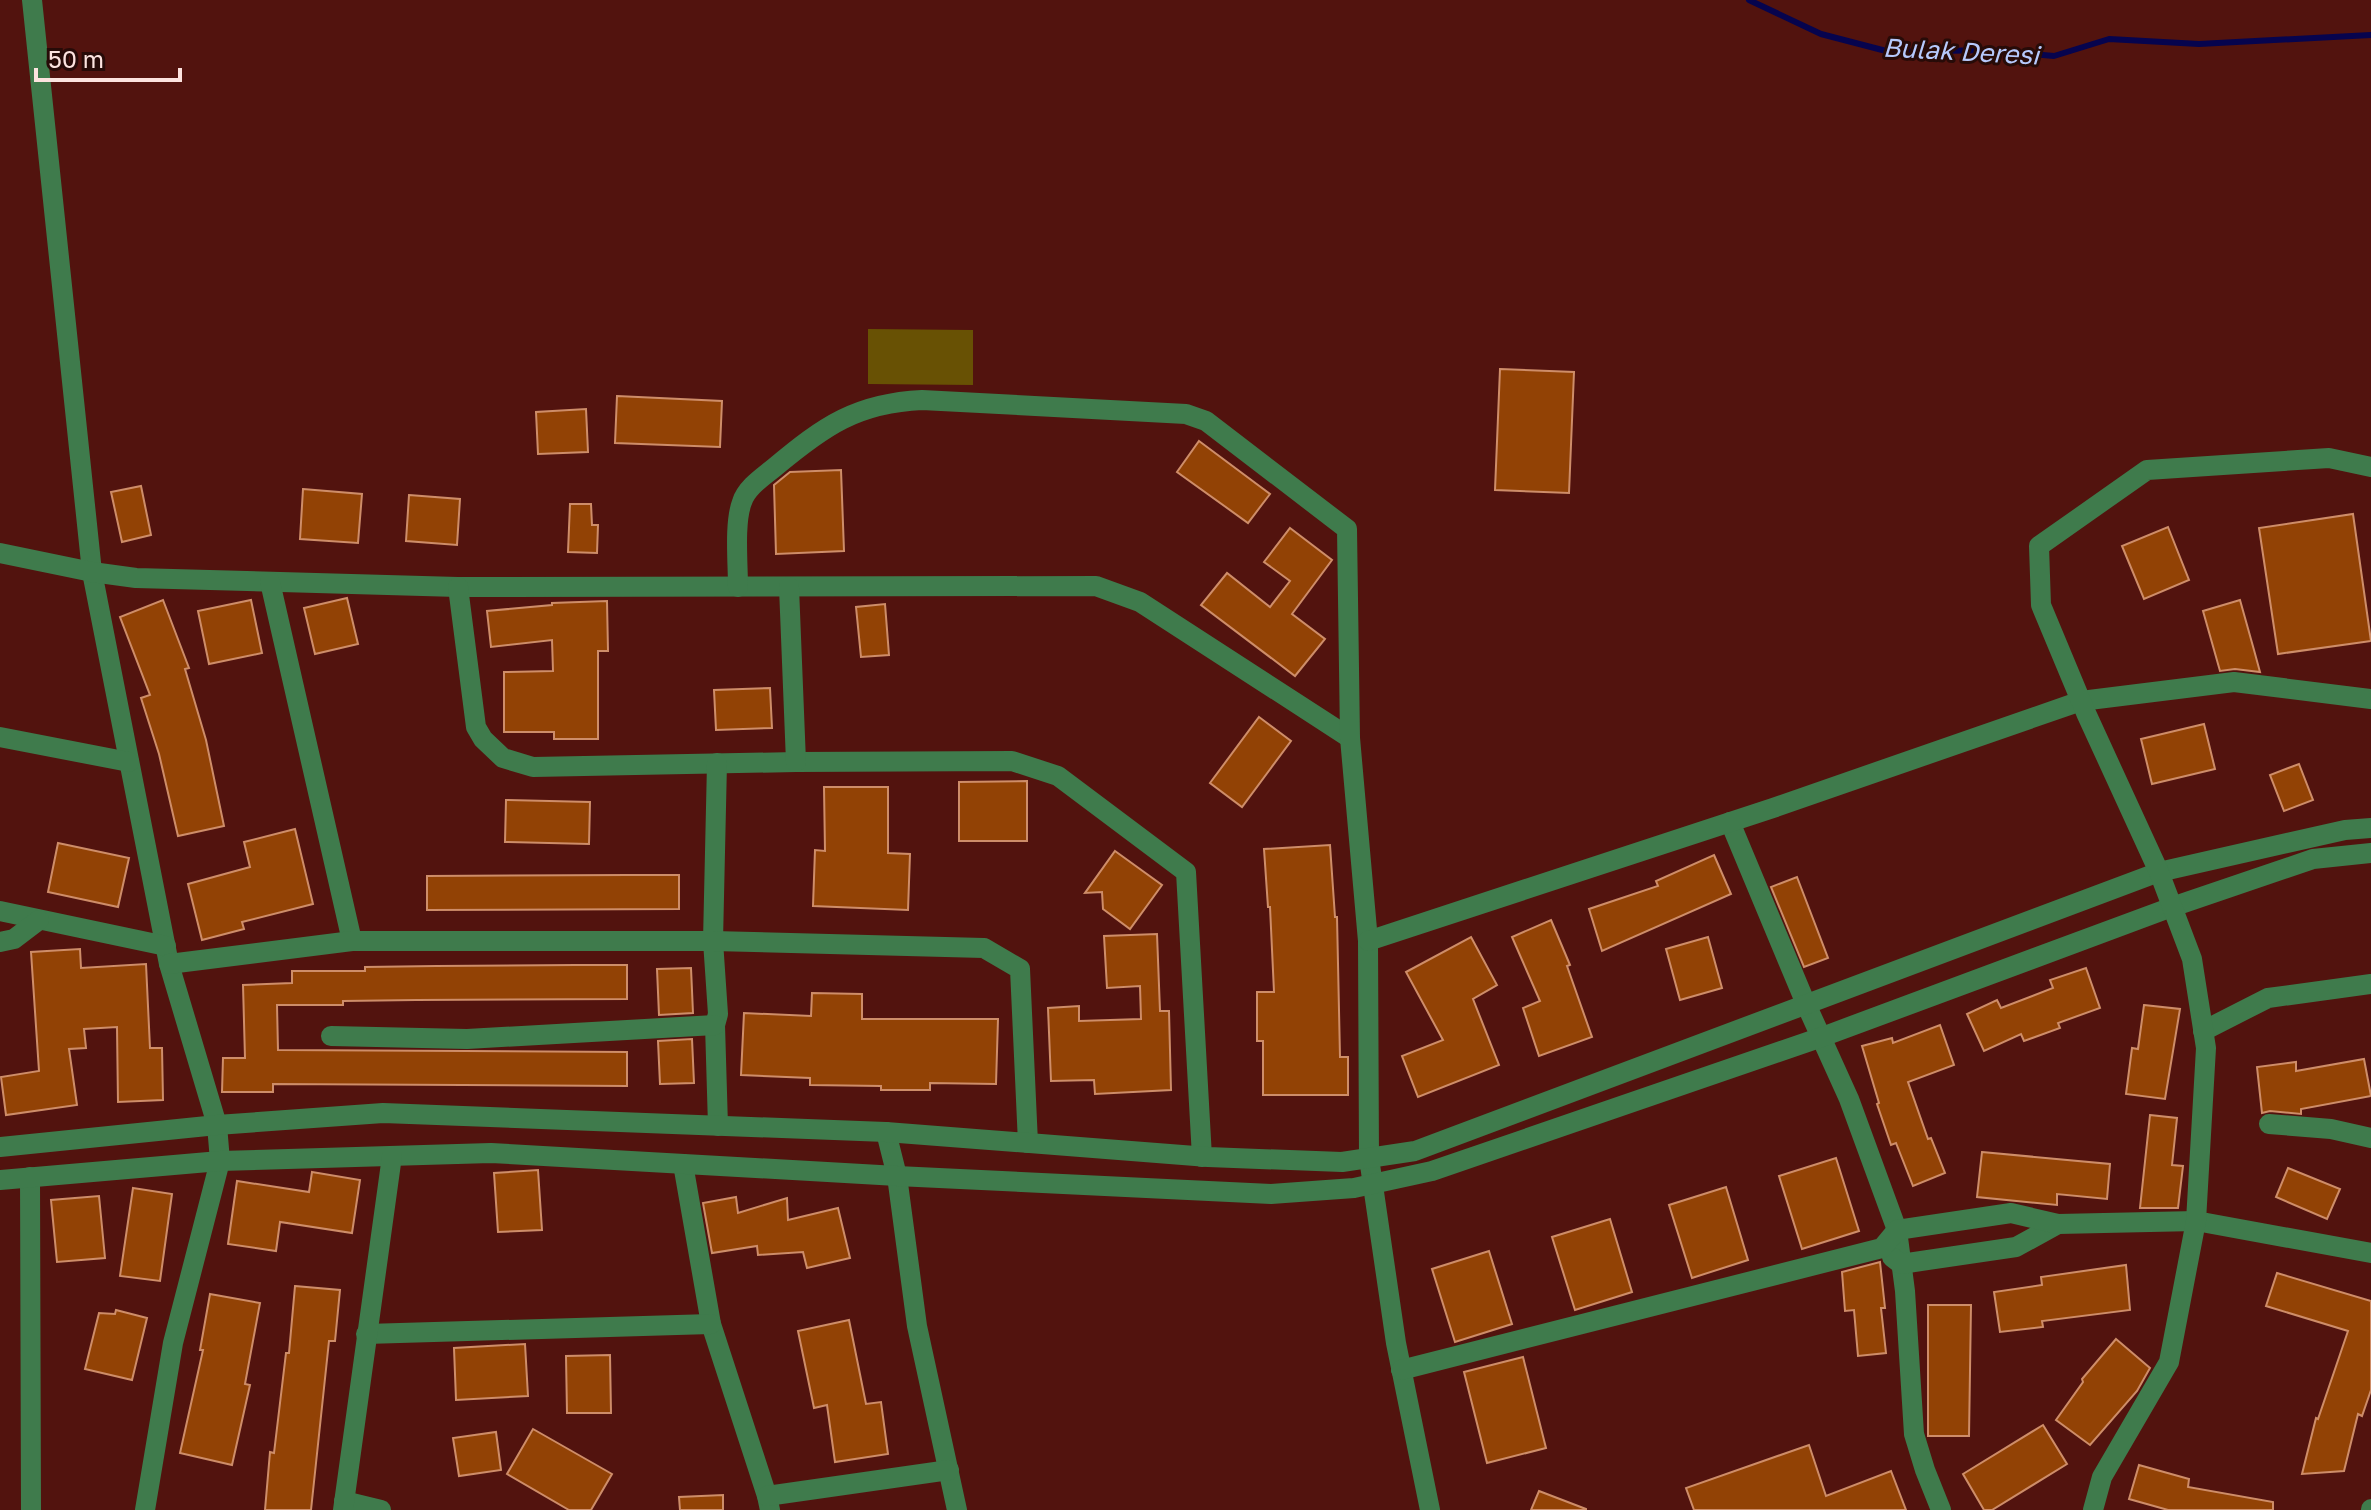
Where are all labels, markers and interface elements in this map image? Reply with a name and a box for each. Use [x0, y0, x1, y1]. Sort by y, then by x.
water label: Bulak Deresi [1882, 31, 2043, 71]
scale bar [36, 32, 180, 82]
text: 50 m [48, 44, 104, 73]

